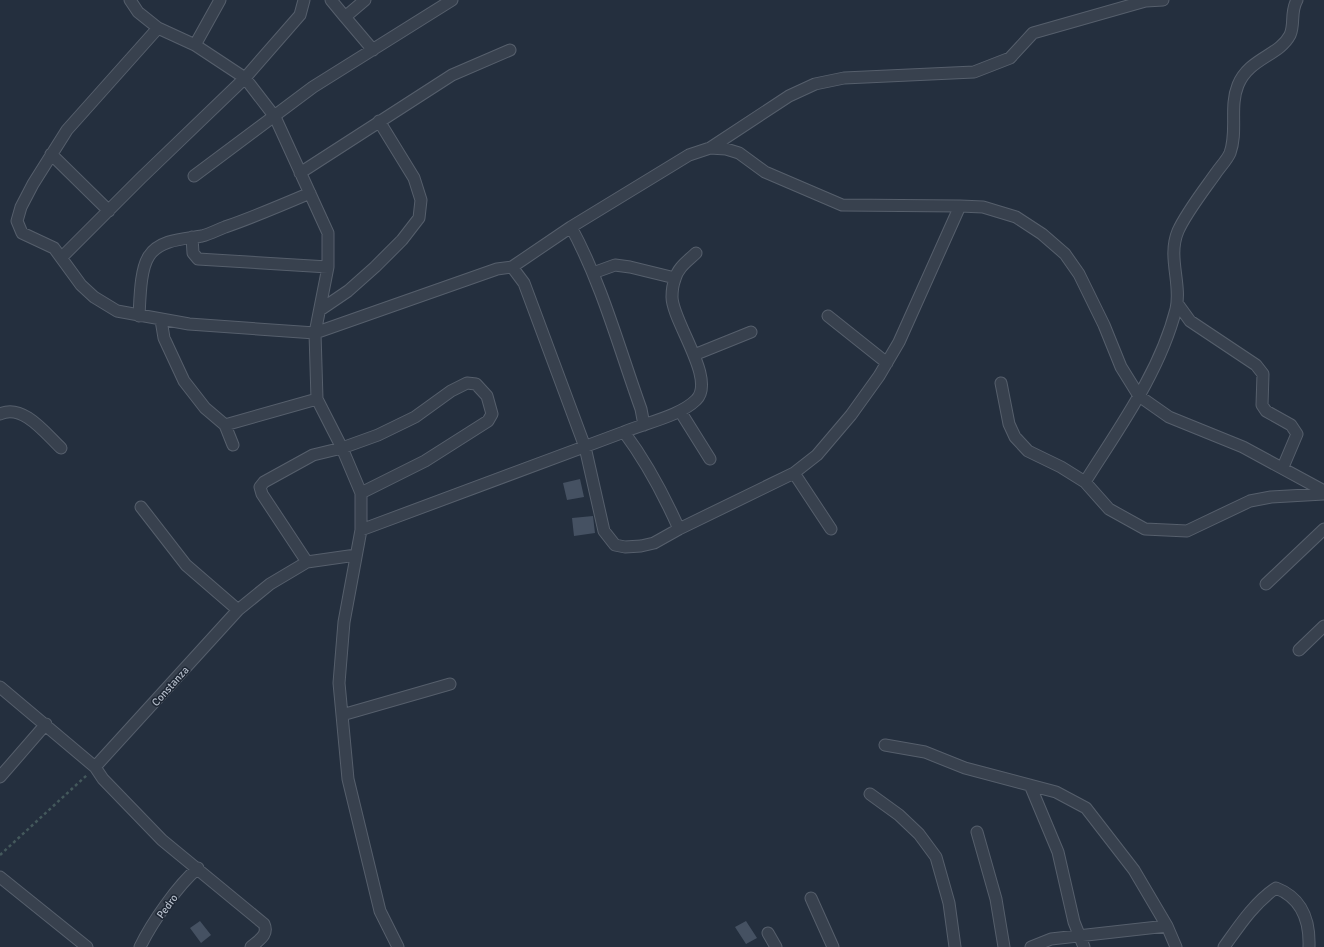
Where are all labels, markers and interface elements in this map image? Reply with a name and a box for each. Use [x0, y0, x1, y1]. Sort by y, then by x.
street label: Constanza [149, 663, 192, 709]
street label: Pedro [154, 891, 181, 921]

